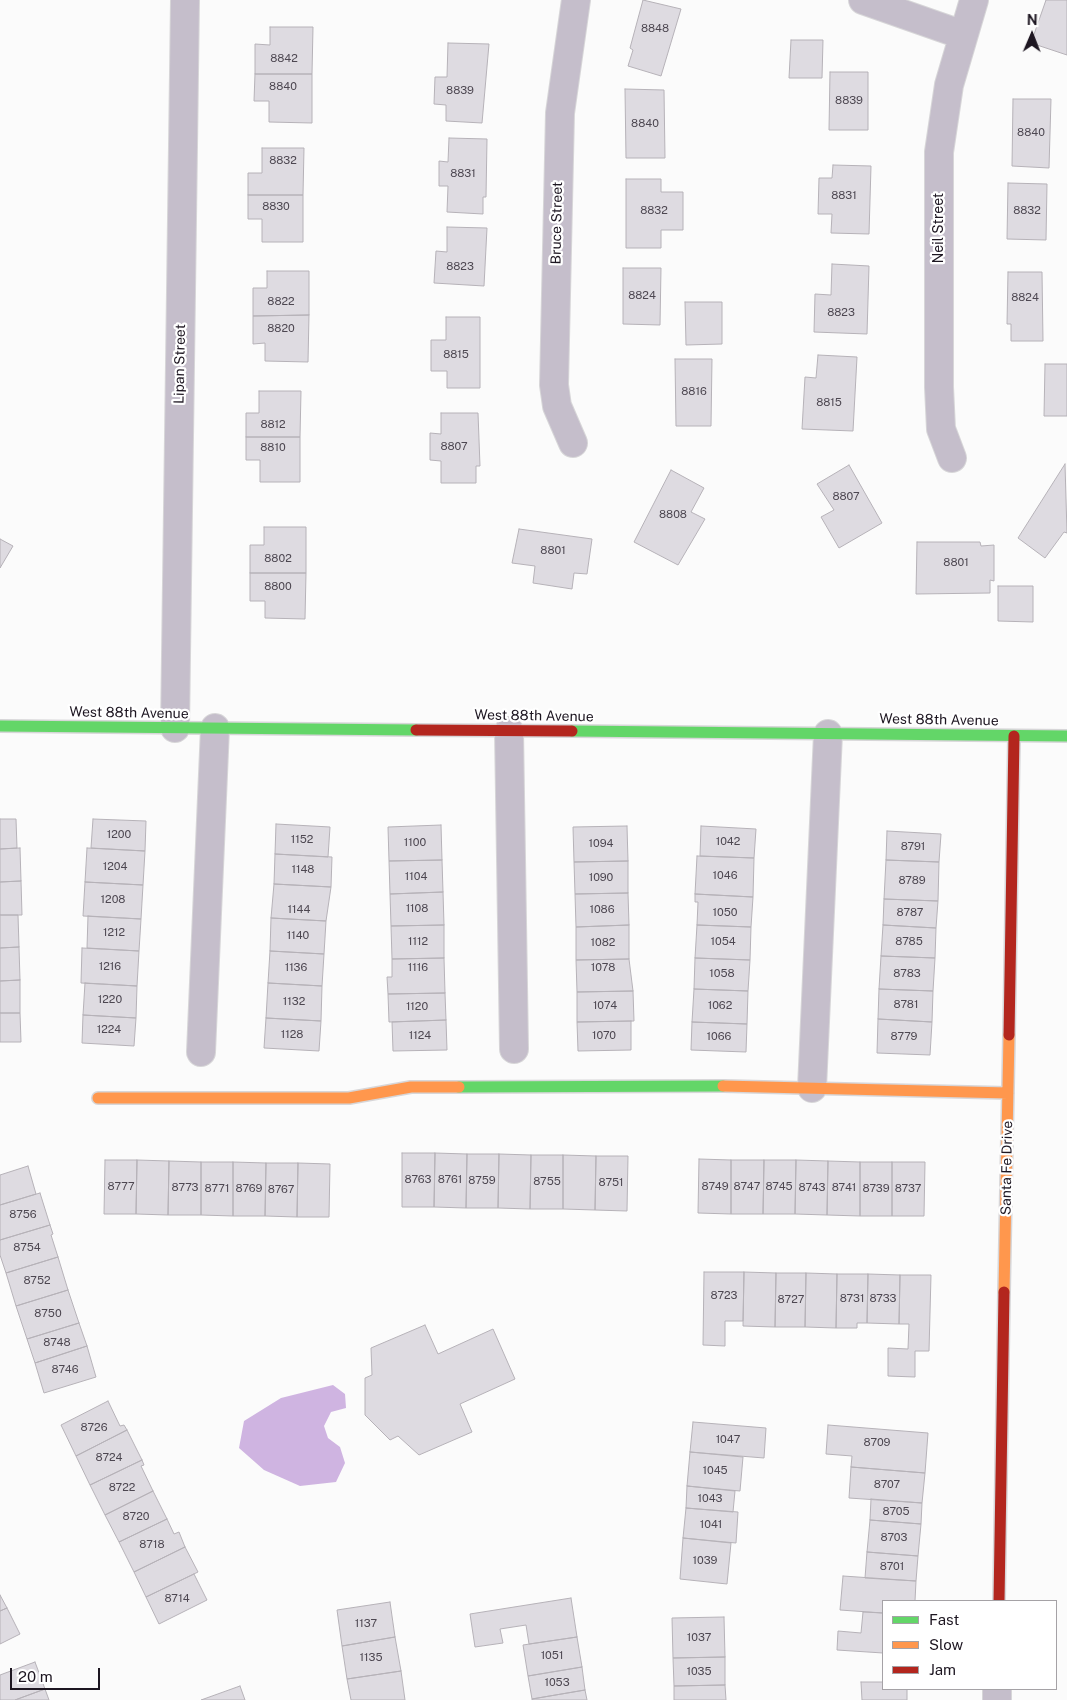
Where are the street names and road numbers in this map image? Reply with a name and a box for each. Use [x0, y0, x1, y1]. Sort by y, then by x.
street label: Bruce Street [548, 181, 566, 265]
street label: Neil Street [931, 193, 947, 263]
street label: Lipan Street [171, 324, 189, 404]
street label: West 88th Avenue [69, 704, 189, 722]
street label: West 88th Avenue [474, 707, 594, 725]
street label: West 88th Avenue [879, 711, 999, 729]
street label: Santa Fe Drive [998, 1121, 1016, 1215]

